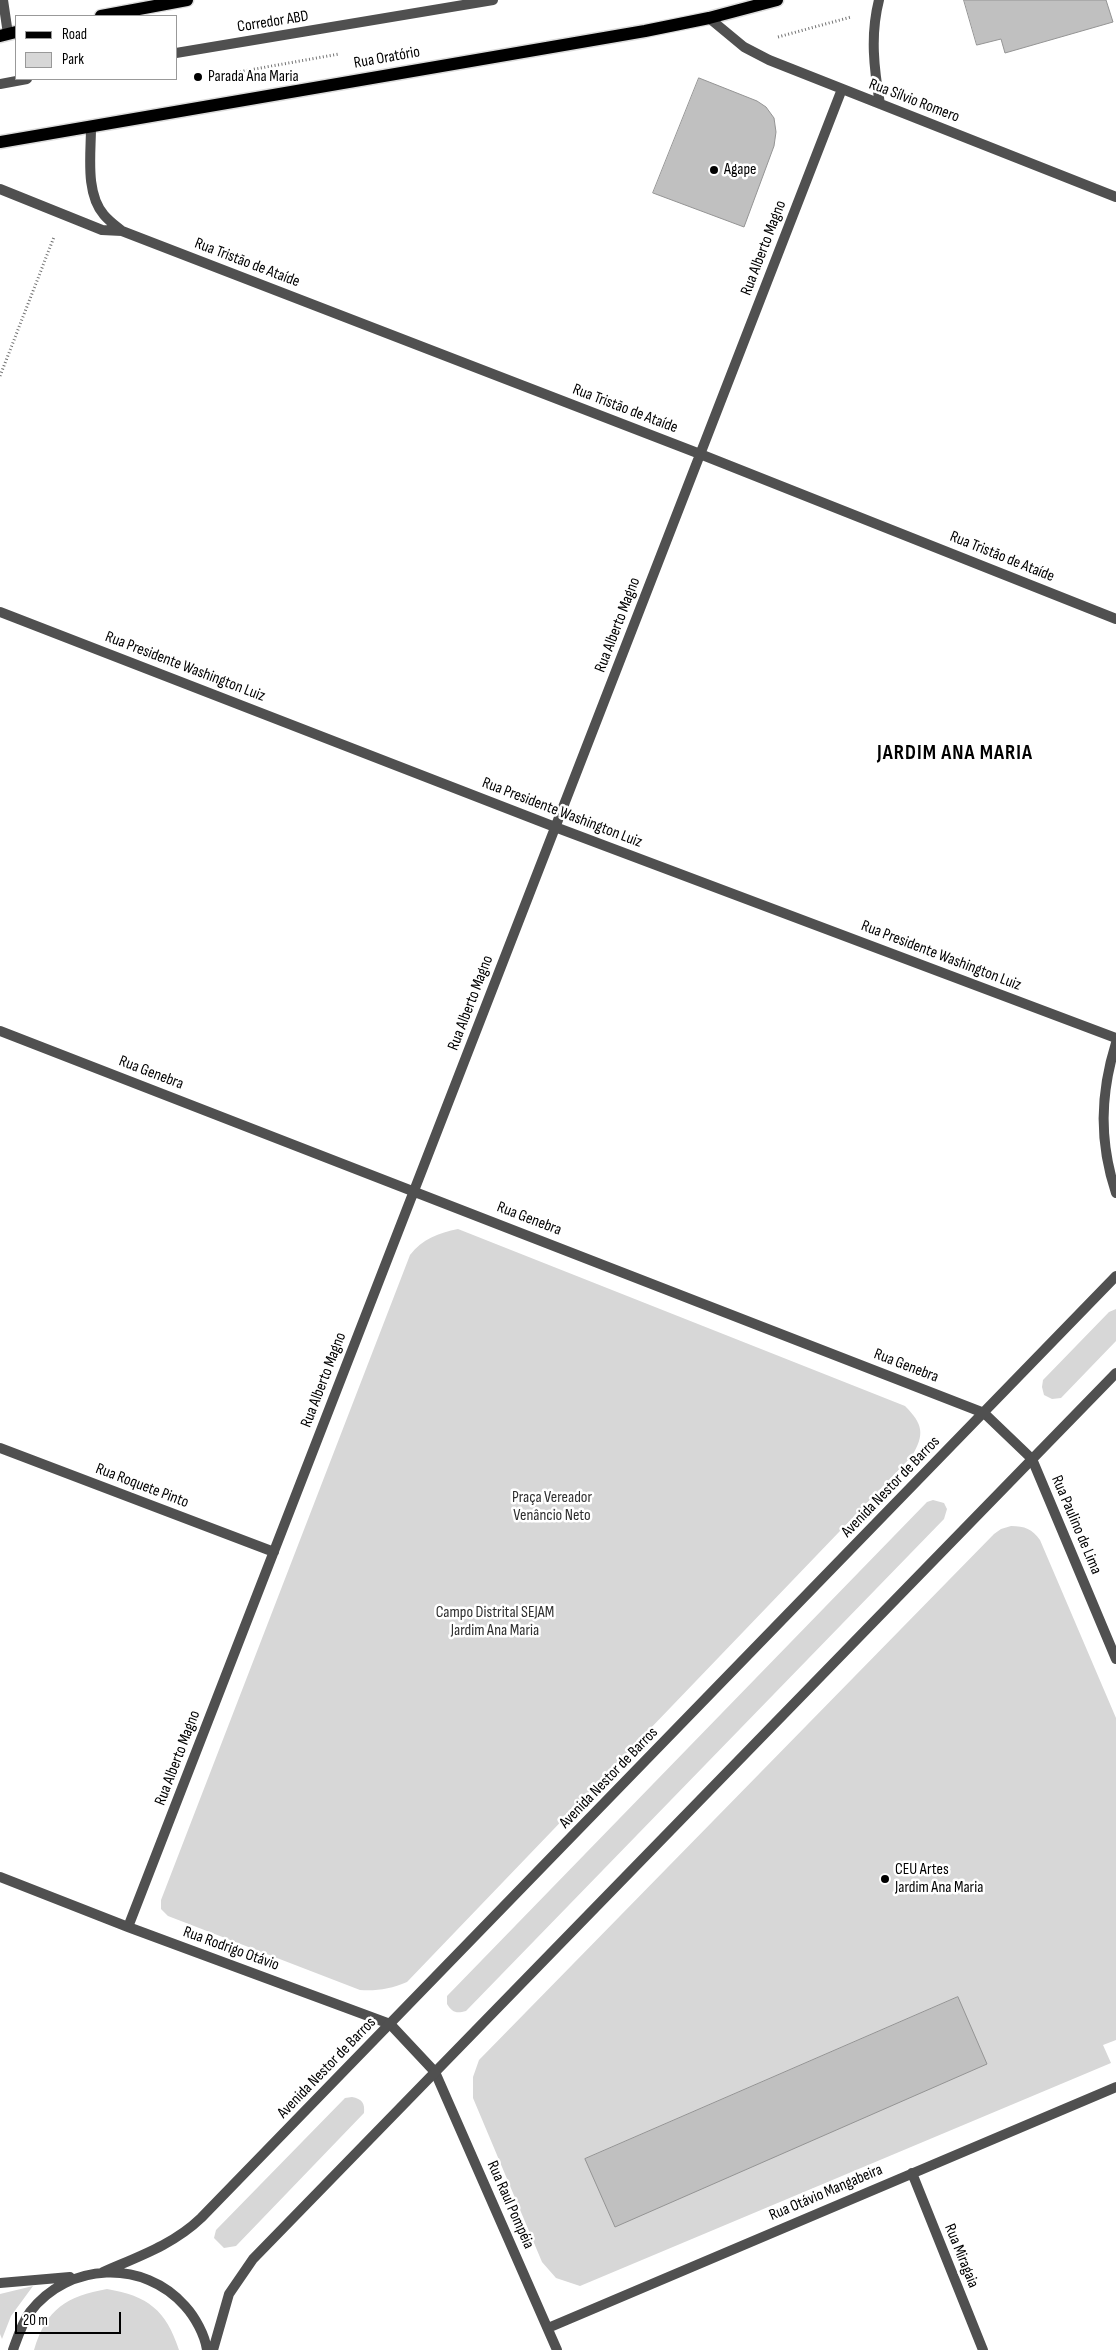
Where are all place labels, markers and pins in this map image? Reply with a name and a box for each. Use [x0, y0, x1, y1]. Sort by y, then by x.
place label: Parada Ana Maria [208, 67, 299, 87]
marker: Parada Ana Maria [192, 71, 204, 83]
place label: Agape [724, 160, 756, 180]
marker: Agape [708, 164, 720, 176]
place label: CEU Artes Jardim Ana Maria [895, 1860, 983, 1898]
marker: CEU Artes Jardim Ana Maria [879, 1873, 891, 1885]

